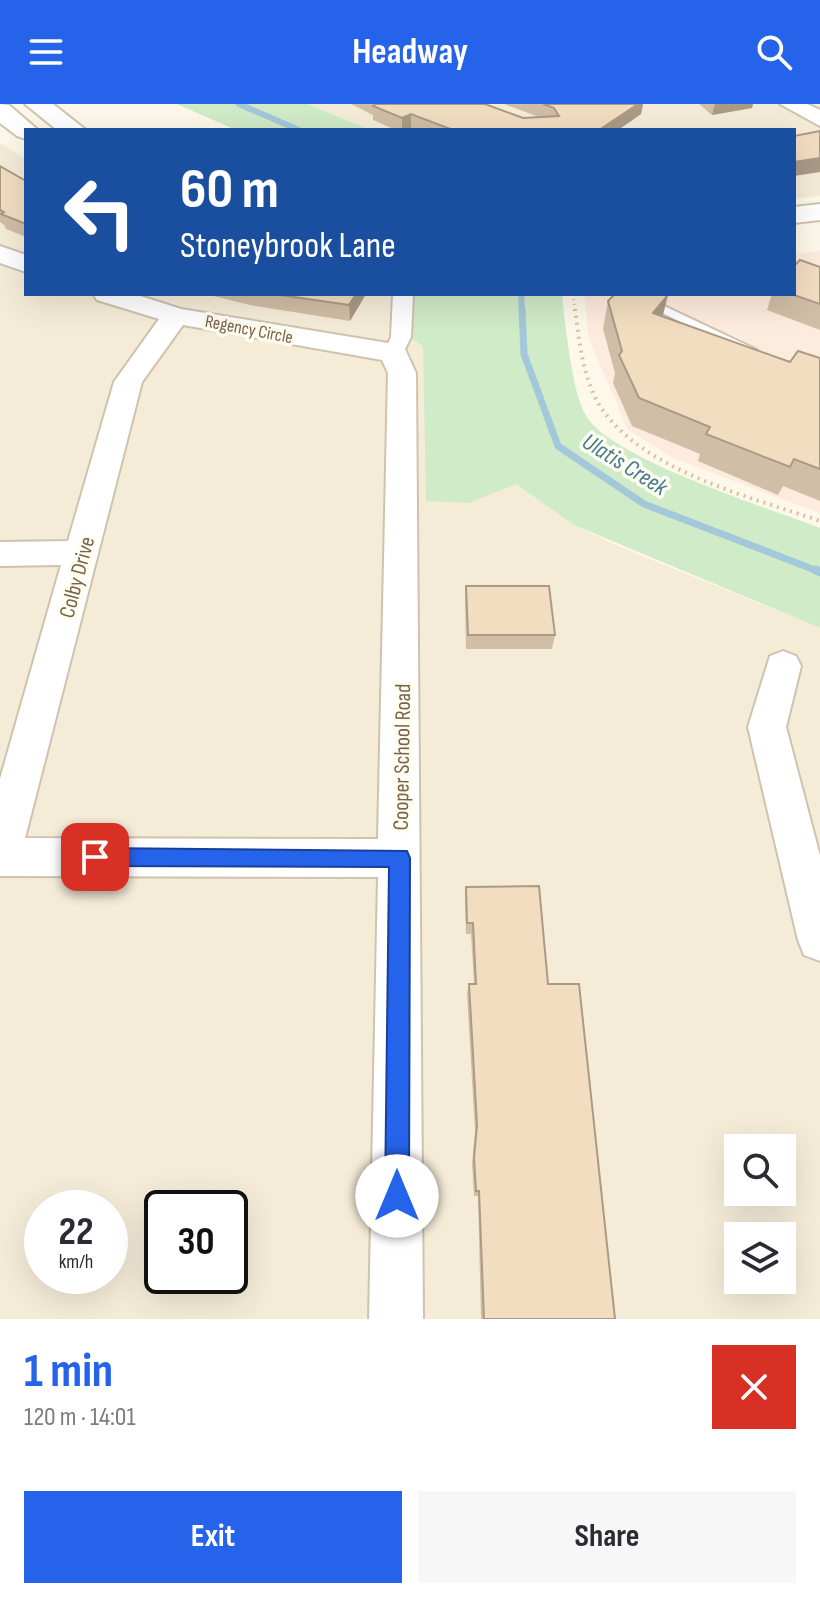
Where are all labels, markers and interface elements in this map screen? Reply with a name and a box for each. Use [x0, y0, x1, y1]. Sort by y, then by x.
icon: menu [24, 30, 68, 74]
icon: search [752, 30, 796, 74]
text: Headway [352, 31, 468, 74]
text: 60 m [180, 157, 279, 224]
icon: left [48, 160, 152, 264]
text: Stoneybrook Lane [180, 225, 396, 268]
street label: Regency Circle [203, 311, 295, 348]
water label: Ulatis Creek [577, 427, 674, 502]
street label: Colby Drive [54, 534, 101, 621]
street label: Cooper School Road [388, 683, 417, 831]
pin [61, 823, 129, 891]
icon: arrive [73, 835, 117, 879]
map controls [724, 1134, 796, 1294]
button: search [724, 1134, 796, 1206]
position arrow [355, 1154, 439, 1238]
speed limit sign: 30 [144, 1190, 248, 1294]
text: 22 [58, 1208, 94, 1256]
button: layers [724, 1222, 796, 1294]
text: km/h [59, 1250, 93, 1274]
text: 1 min [24, 1343, 113, 1400]
button: close [712, 1345, 796, 1429]
text: 120 m · 14:01 [24, 1402, 136, 1433]
button: Exit [24, 1491, 402, 1583]
button: Share [418, 1491, 796, 1583]

